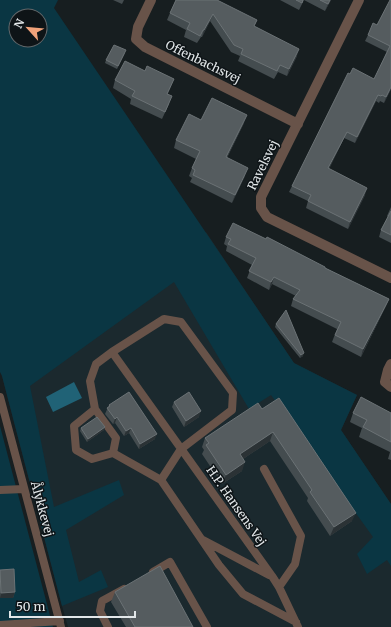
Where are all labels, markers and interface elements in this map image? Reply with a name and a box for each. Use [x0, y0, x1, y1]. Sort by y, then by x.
north arrow [8, 8, 48, 48]
text: N [11, 16, 27, 31]
street label: Offenbachsvej [163, 37, 243, 86]
street label: Ravelsvej [244, 137, 281, 192]
street label: H.P. Hansens Vej [203, 463, 270, 549]
street label: Ålykkevej [28, 478, 58, 538]
scale bar [10, 593, 135, 619]
text: 50 m [16, 599, 45, 614]

